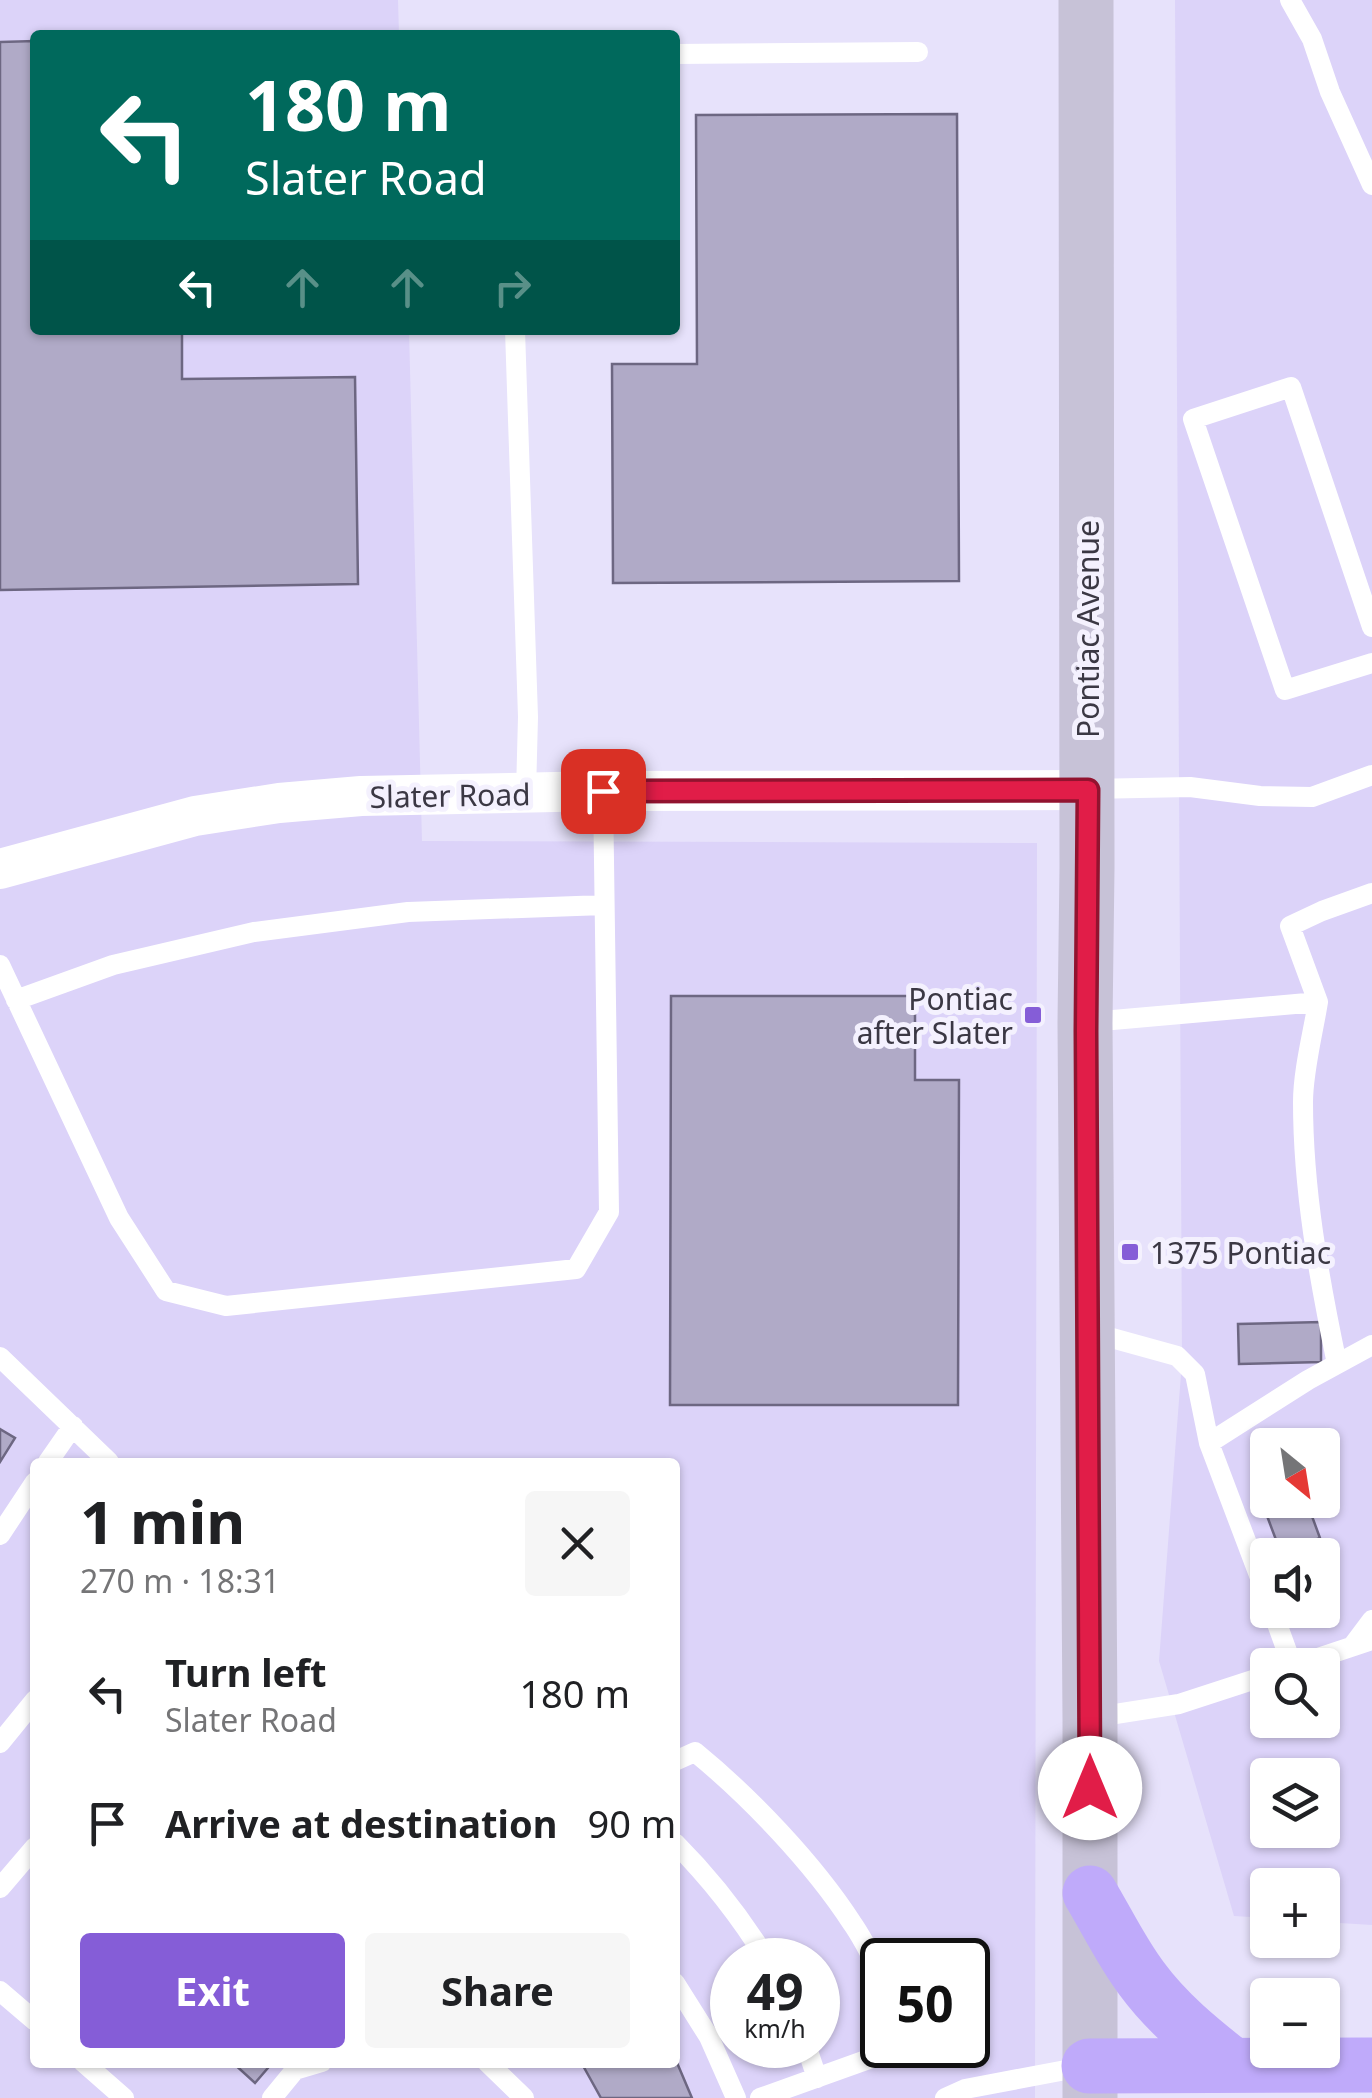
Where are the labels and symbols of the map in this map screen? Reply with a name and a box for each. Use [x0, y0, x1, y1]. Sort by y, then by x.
street label: Pontiac Avenue [1067, 520, 1108, 738]
pin [561, 749, 646, 834]
street label: Slater Road [369, 773, 531, 817]
place label: Pontiac after Slater [857, 978, 1013, 1053]
marker: Pontiac after Slater [1022, 1004, 1044, 1026]
place label: 1375 Pontiac [1150, 1232, 1331, 1273]
marker: 1375 Pontiac [1119, 1241, 1141, 1263]
north arrow [1250, 1428, 1340, 1518]
position arrow [1038, 1736, 1142, 1840]
speed limit sign: 50 [860, 1938, 990, 2068]

